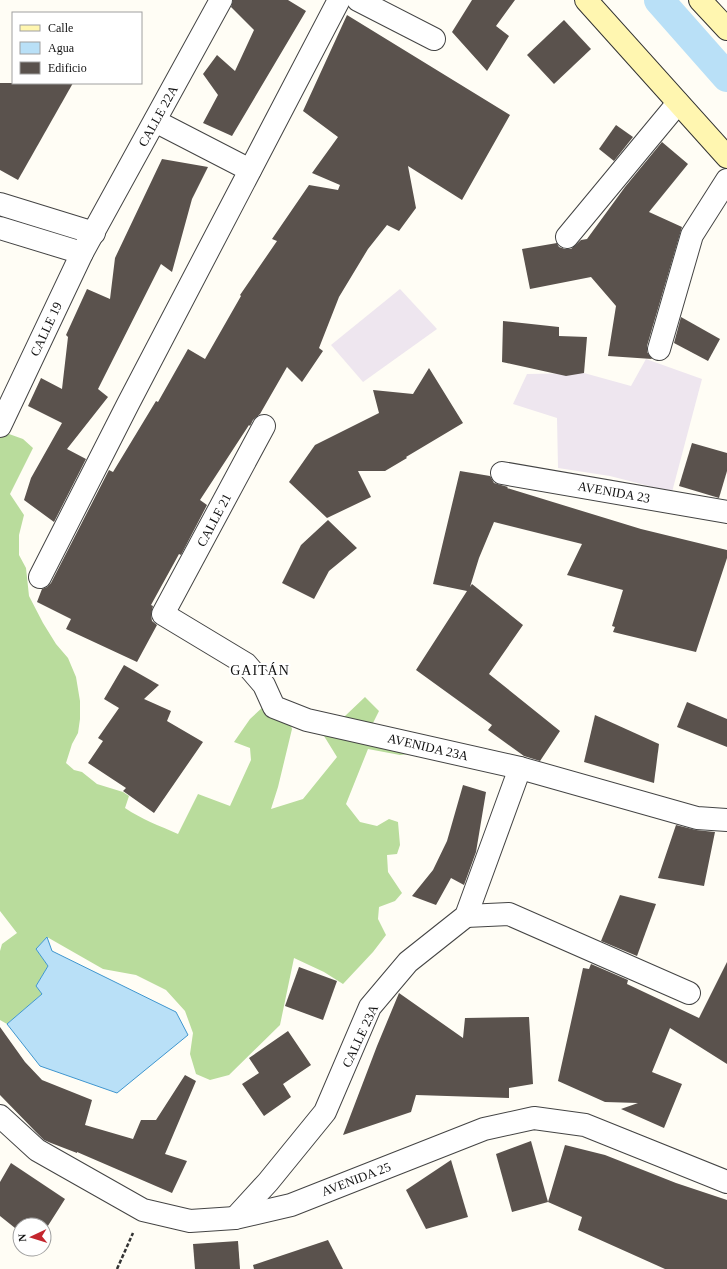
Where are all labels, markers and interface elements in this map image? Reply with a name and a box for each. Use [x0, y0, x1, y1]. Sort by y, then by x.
legend [12, 12, 142, 84]
text: Calle [48, 21, 73, 35]
text: Agua [48, 41, 75, 55]
text: Edificio [48, 61, 87, 75]
street label: CALLE 22A [135, 82, 181, 149]
street label: CALLE 19 [27, 299, 65, 359]
street label: AVENIDA 23 [577, 478, 651, 506]
street label: CALLE 21 [194, 491, 234, 549]
district label: GAITÁN [230, 662, 290, 678]
street label: AVENIDA 23A [386, 730, 470, 764]
street label: CALLE 23A [339, 1002, 381, 1070]
street label: AVENIDA 25 [319, 1159, 393, 1199]
north arrow [12, 1217, 52, 1257]
text: N [16, 1233, 28, 1242]

